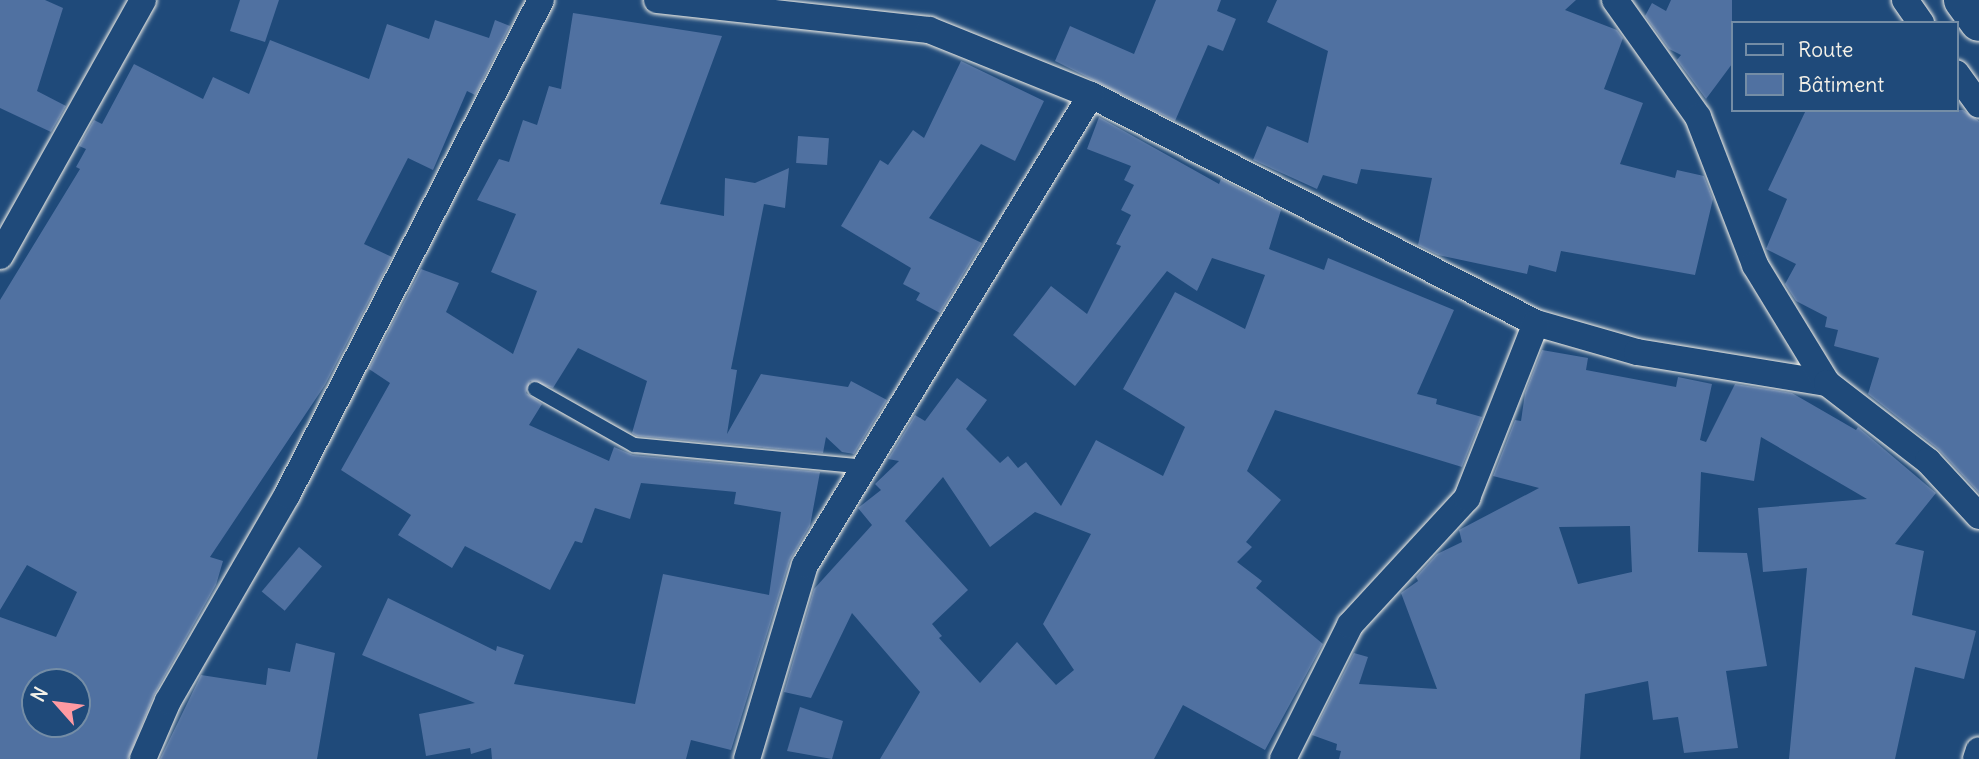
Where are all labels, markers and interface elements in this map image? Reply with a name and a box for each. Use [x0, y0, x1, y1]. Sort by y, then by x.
legend [1730, 21, 1958, 112]
text: Route [1798, 36, 1853, 63]
text: Bâtiment [1798, 71, 1884, 98]
north arrow [21, 668, 91, 738]
text: N [26, 683, 53, 706]

